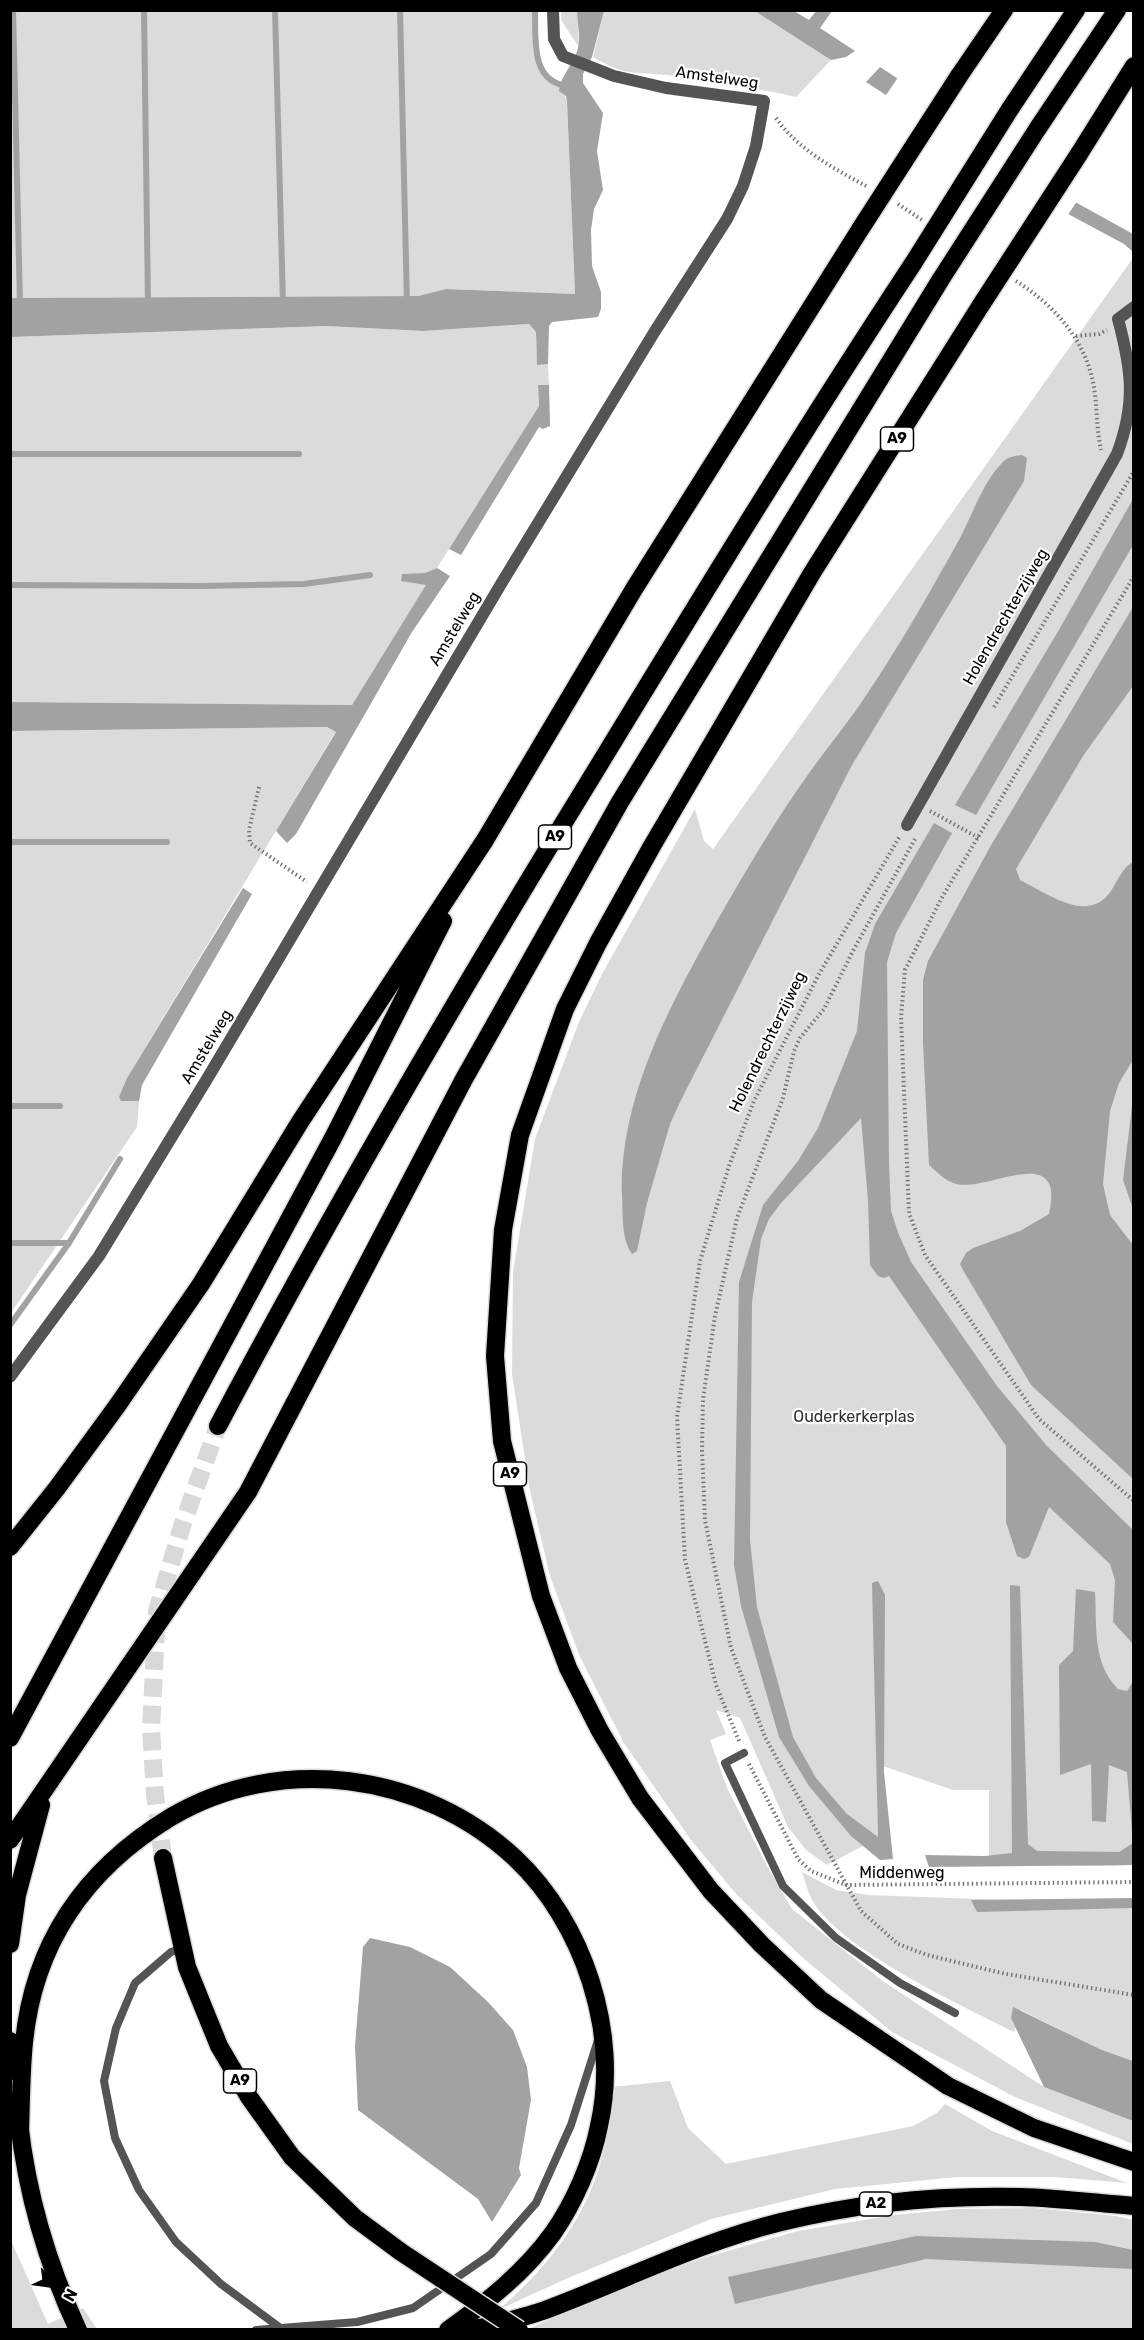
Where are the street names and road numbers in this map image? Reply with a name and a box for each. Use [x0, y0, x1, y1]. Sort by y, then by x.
street label: Amstelweg [674, 63, 760, 93]
road number: A9 [880, 427, 914, 451]
street label: Holendrechterzijweg [959, 545, 1053, 689]
street label: Amstelweg [425, 588, 485, 670]
road number: A9 [538, 825, 572, 849]
street label: Holendrechterzijweg [726, 968, 810, 1116]
street label: Amstelweg [177, 1006, 237, 1088]
road number: A9 [494, 1462, 526, 1486]
street label: Middenweg [859, 1863, 945, 1883]
road number: A9 [224, 2069, 256, 2093]
road number: A2 [860, 2192, 892, 2216]

